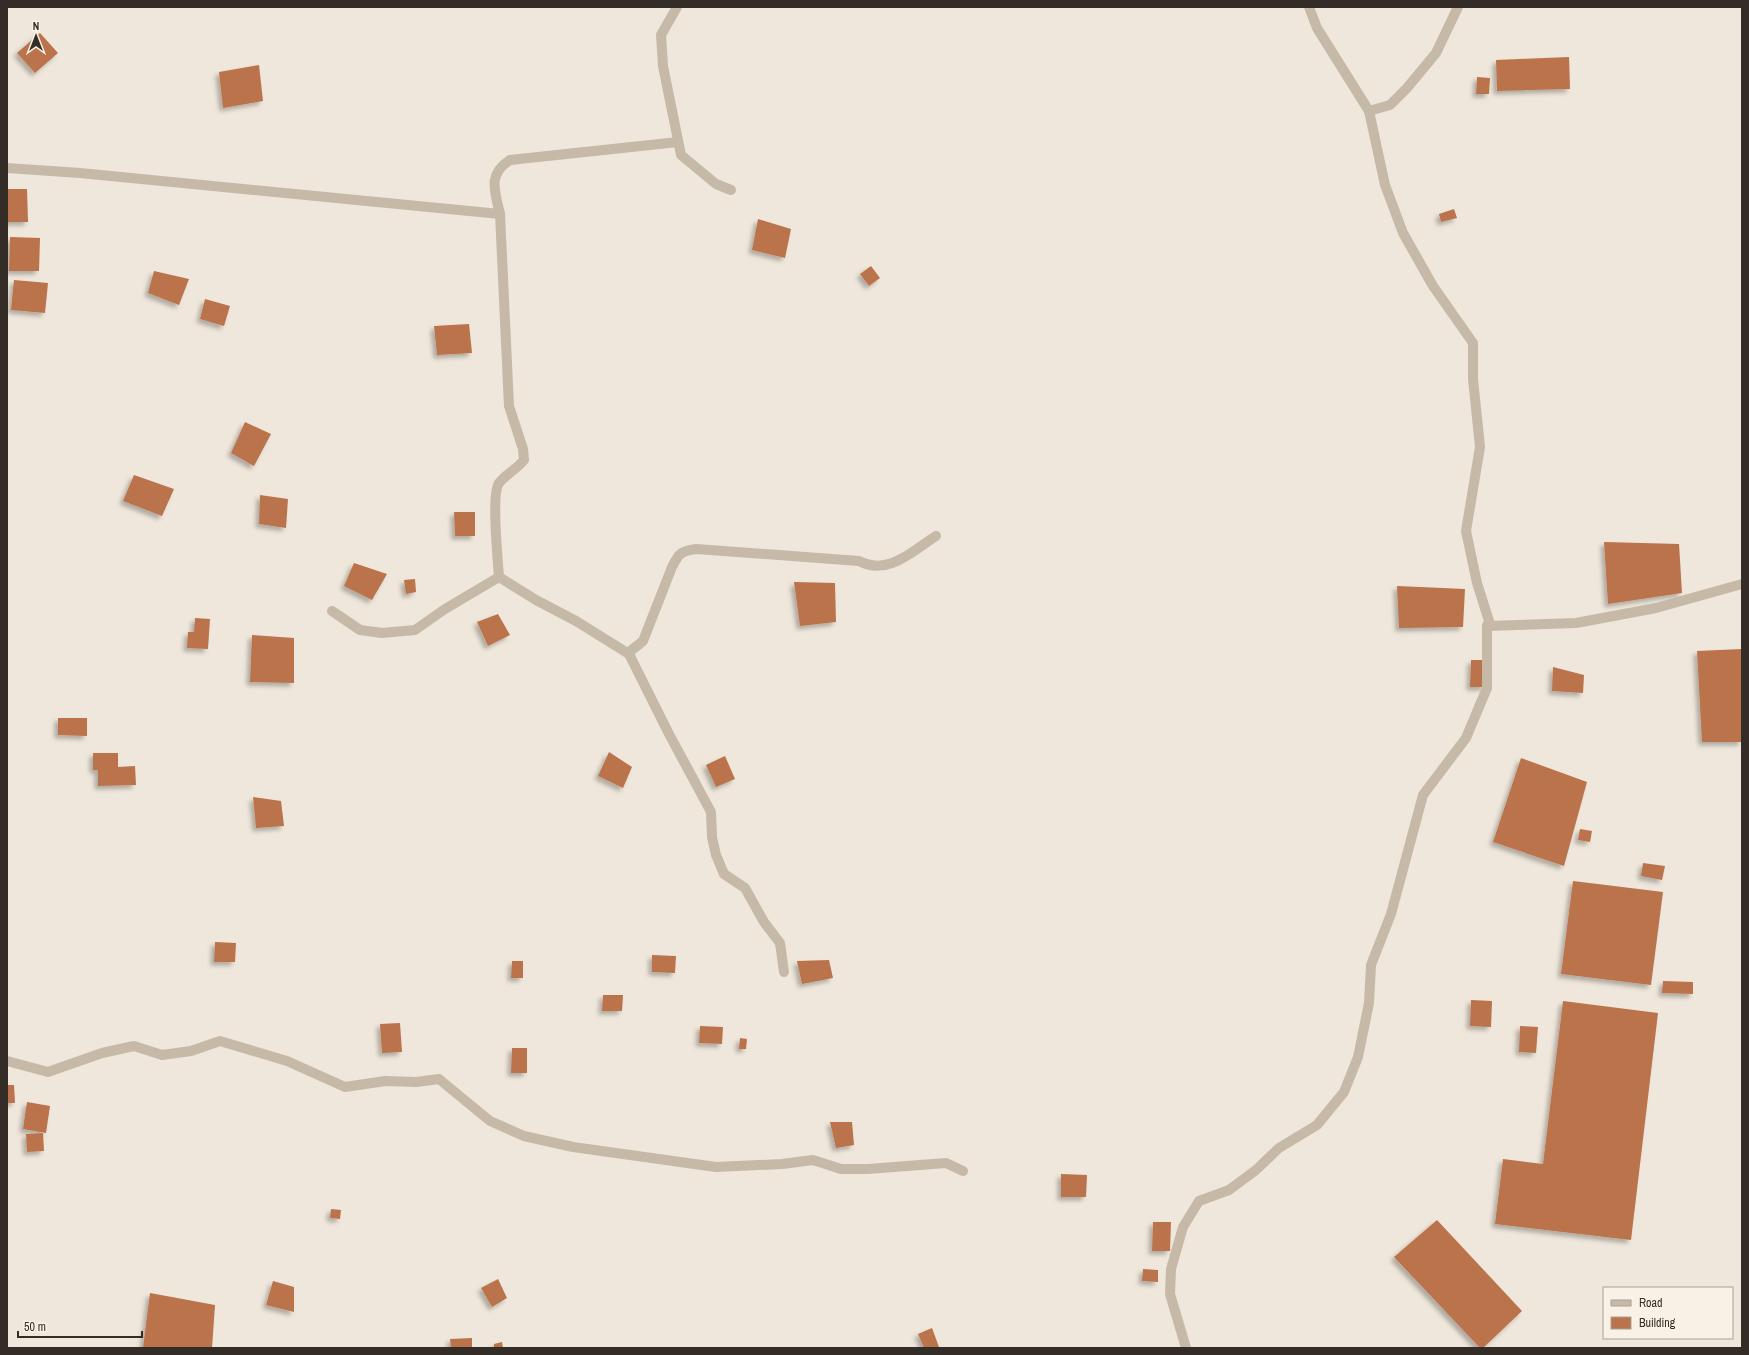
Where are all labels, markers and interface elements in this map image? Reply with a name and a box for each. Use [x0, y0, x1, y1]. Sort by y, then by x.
north arrow [16, 16, 56, 56]
text: N [33, 19, 39, 33]
legend [1603, 1287, 1733, 1339]
text: Road [1639, 1295, 1663, 1311]
scale bar [18, 1313, 142, 1339]
text: Building [1639, 1315, 1676, 1331]
text: 50 m [24, 1319, 46, 1335]

